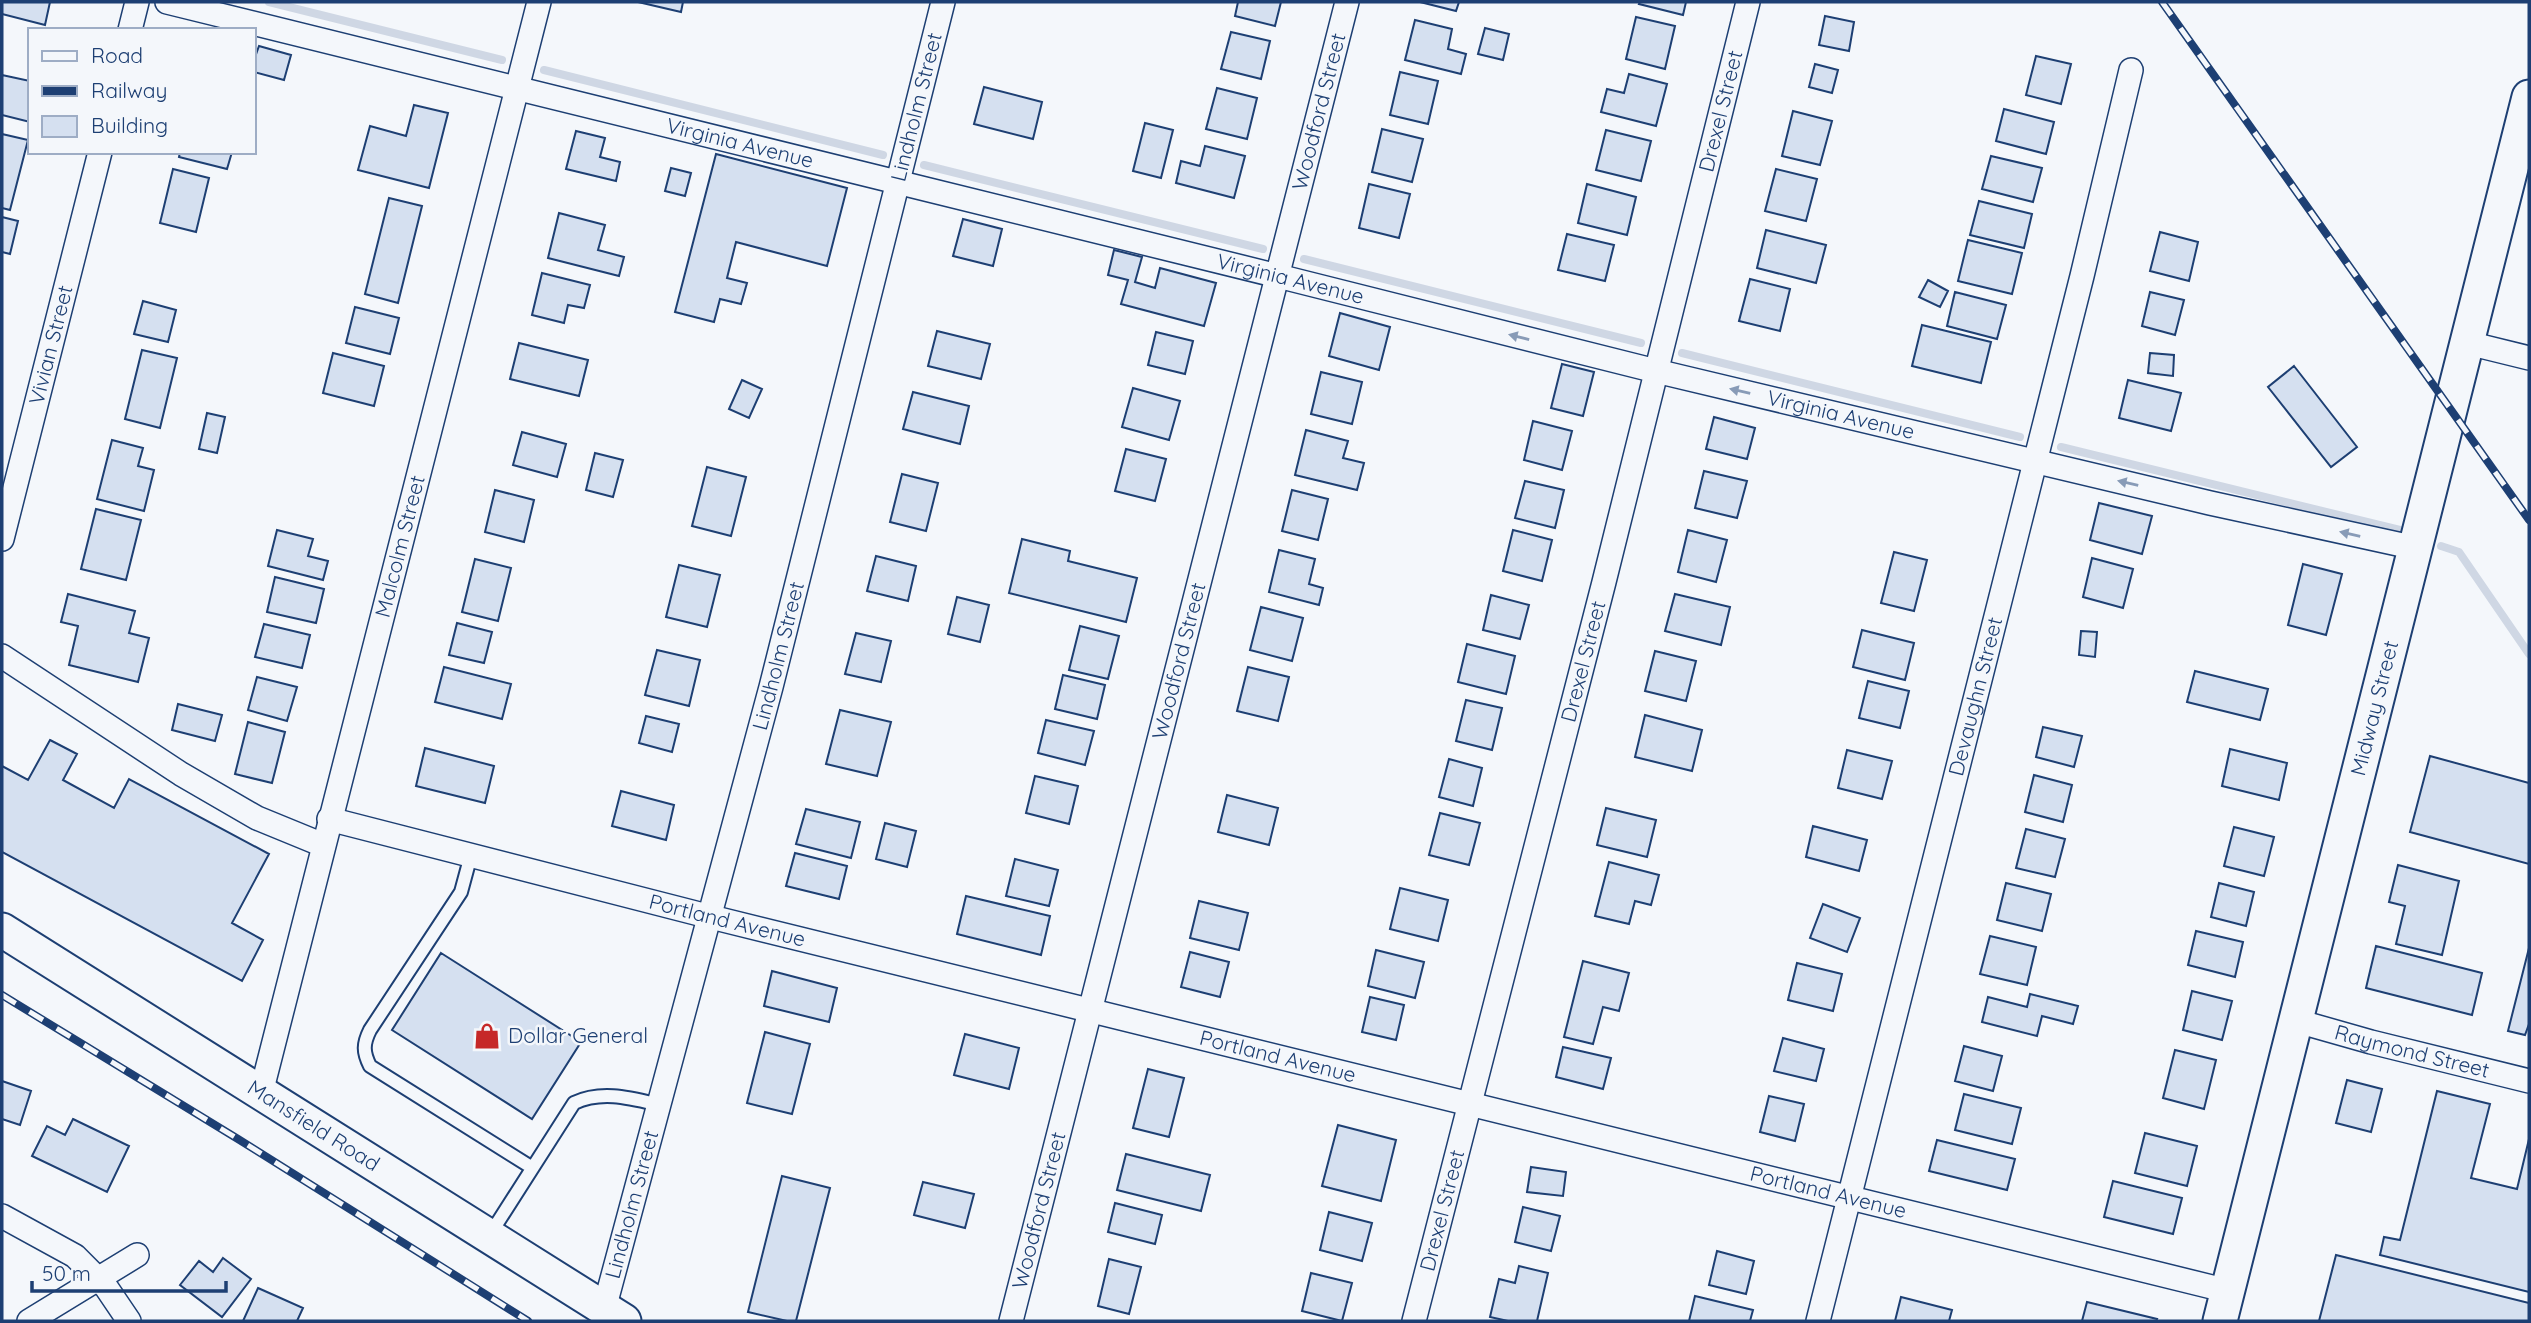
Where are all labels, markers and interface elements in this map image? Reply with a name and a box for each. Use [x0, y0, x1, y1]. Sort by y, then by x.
legend [28, 28, 256, 154]
street label: Lindholm Street [884, 30, 947, 184]
street label: Woodford Street [1286, 30, 1351, 193]
text: Road [91, 42, 143, 68]
street label: Drexel Street [1692, 48, 1747, 175]
text: Railway [91, 77, 167, 103]
text: Building [91, 112, 168, 138]
street label: Virginia Avenue [664, 112, 816, 173]
street label: Virginia Avenue [1214, 247, 1367, 309]
street label: Vivian Street [23, 282, 78, 407]
one-way arrow [1508, 331, 1530, 342]
street label: Virginia Avenue [1765, 384, 1917, 444]
one-way arrow [1729, 385, 1751, 396]
street label: Malcolm Street [369, 473, 430, 620]
one-way arrow [2117, 477, 2139, 488]
one-way arrow [2339, 528, 2361, 539]
street label: Lindholm Street [746, 579, 809, 733]
street label: Woodford Street [1146, 580, 1211, 742]
street label: Drexel Street [1555, 598, 1611, 725]
street label: Devaughn Street [1942, 614, 2007, 778]
street label: Midway Street [2344, 638, 2403, 778]
street label: Portland Avenue [647, 888, 808, 952]
street label: Raymond Street [2332, 1018, 2492, 1083]
shop icon: Dollar General [472, 1021, 502, 1051]
place label: Dollar General [508, 1022, 648, 1048]
street label: Portland Avenue [1197, 1024, 1359, 1088]
street label: Mansfield Road [243, 1074, 385, 1176]
street label: Lindholm Street [599, 1127, 663, 1281]
street label: Woodford Street [1006, 1129, 1071, 1292]
street label: Drexel Street [1413, 1147, 1469, 1274]
street label: Portland Avenue [1748, 1160, 1909, 1223]
scale bar [32, 1250, 226, 1294]
text: 50 m [42, 1260, 91, 1286]

